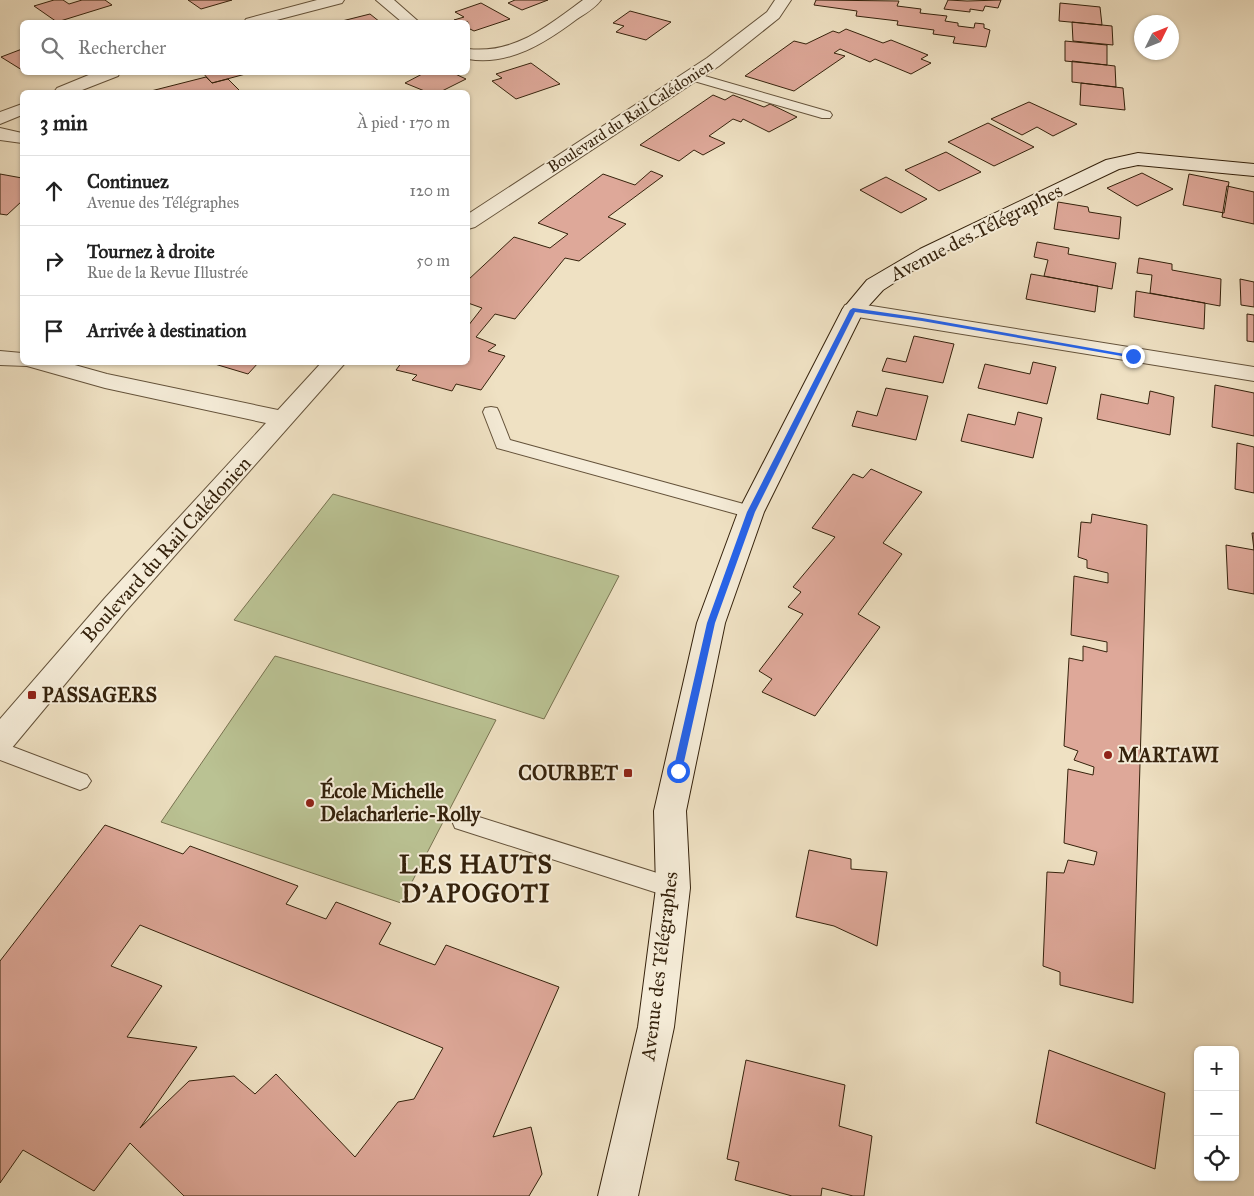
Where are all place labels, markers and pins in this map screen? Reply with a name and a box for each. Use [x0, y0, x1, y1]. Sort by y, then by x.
place label: PASSAGERS [42, 683, 157, 707]
marker: PASSAGERS [26, 689, 38, 701]
place label: MARTAWI [1118, 743, 1220, 767]
marker: MARTAWI [1102, 749, 1114, 761]
place label: COURBET [518, 761, 618, 785]
marker: COURBET [622, 767, 634, 779]
place label: École Michelle Delacharlerie-Rolly [320, 777, 482, 827]
marker: École Michelle Delacharlerie-Rolly [304, 797, 316, 809]

